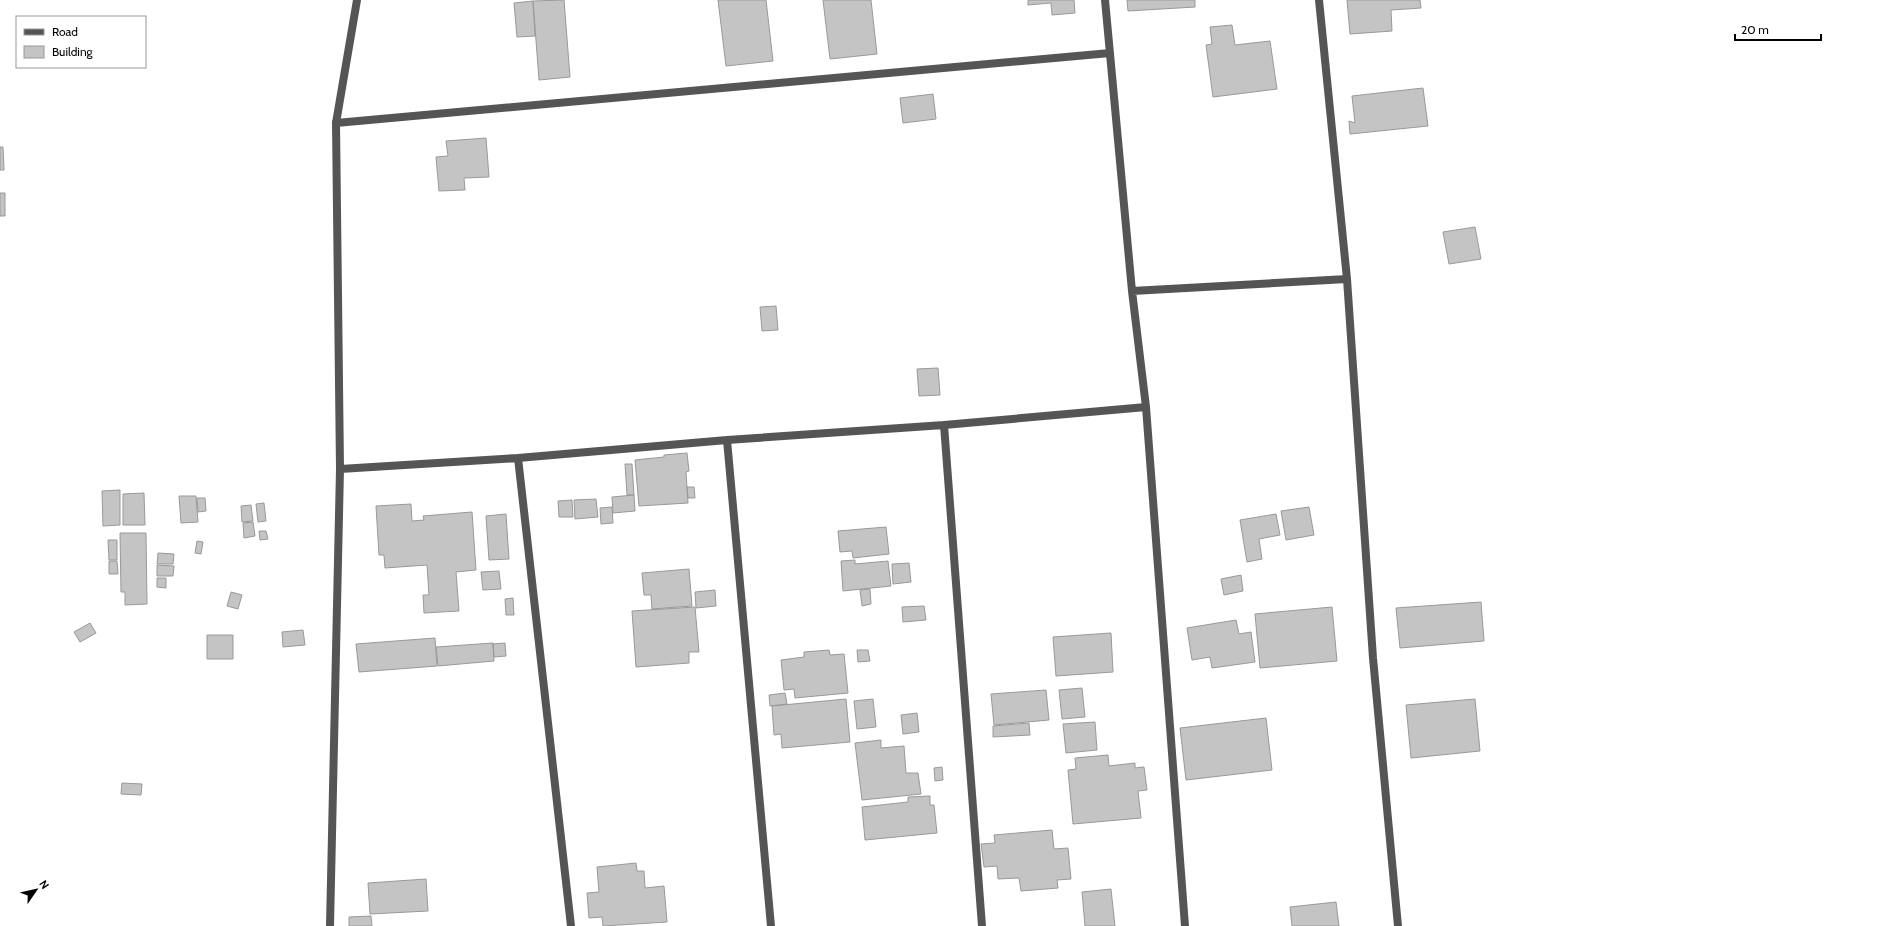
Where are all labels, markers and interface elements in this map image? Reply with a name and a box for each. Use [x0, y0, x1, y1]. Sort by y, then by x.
legend [16, 16, 146, 68]
scale bar [1735, 16, 1821, 42]
text: 20 m [1741, 22, 1769, 37]
text: Road [52, 24, 78, 39]
text: Building [52, 44, 94, 59]
north arrow [16, 870, 56, 910]
text: N [36, 877, 52, 892]

